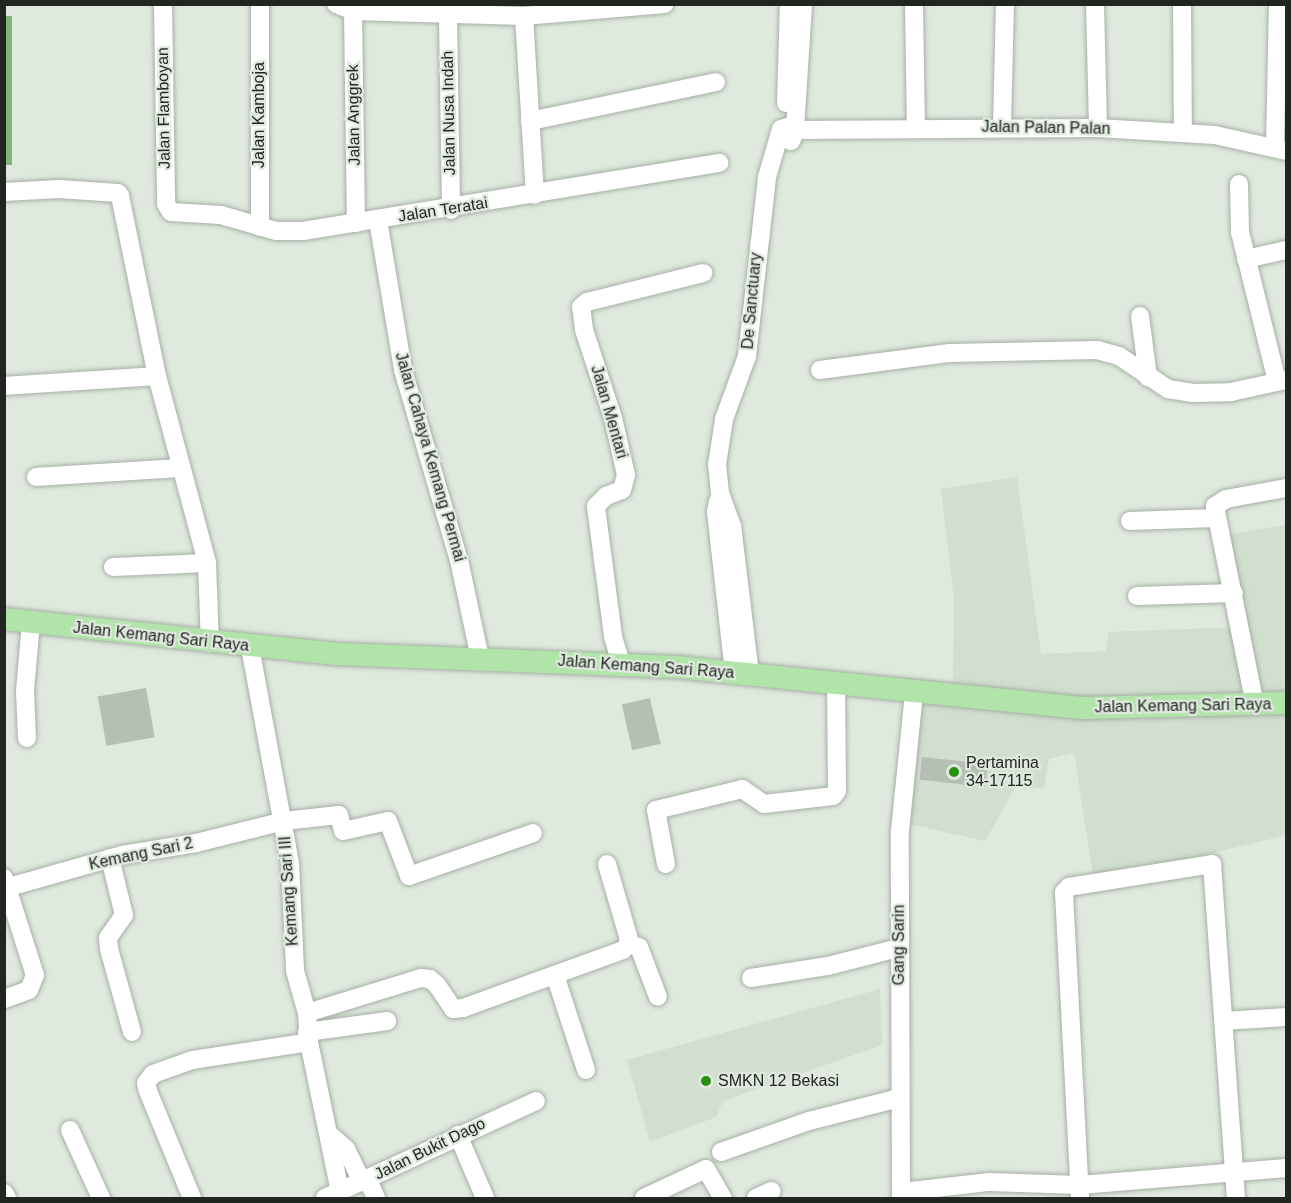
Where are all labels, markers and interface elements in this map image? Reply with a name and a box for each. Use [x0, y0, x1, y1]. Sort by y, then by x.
street label: Jalan Flamboyan [153, 47, 175, 169]
street label: Jalan Nusa Indah [438, 51, 460, 175]
street label: Jalan Kamboja [249, 62, 269, 168]
street label: Jalan Anggrek [344, 64, 364, 166]
street label: Jalan Palan Palan [981, 117, 1111, 139]
street label: Jalan Teratai [397, 193, 489, 227]
street label: De Sanctuary [738, 252, 766, 350]
street label: Jalan Cahaya Kemang Permai [391, 350, 469, 564]
street label: Jalan Mentari [587, 363, 631, 461]
street label: Jalan Kemang Sari Raya [72, 618, 250, 656]
street label: Jalan Kemang Sari Raya [557, 651, 735, 683]
street label: Jalan Kemang Sari Raya [1094, 695, 1272, 717]
place label: Pertamina 34-17115 [966, 753, 1039, 791]
marker: Pertamina 34-17115 [947, 765, 961, 779]
street label: Kemang Sari 2 [87, 834, 195, 874]
street label: Kemang Sari III [276, 835, 302, 947]
street label: Gang Sarin [889, 905, 909, 985]
place label: SMKN 12 Bekasi [718, 1071, 839, 1091]
marker: SMKN 12 Bekasi [699, 1074, 713, 1088]
street label: Jalan Bukit Dago [371, 1114, 489, 1184]

